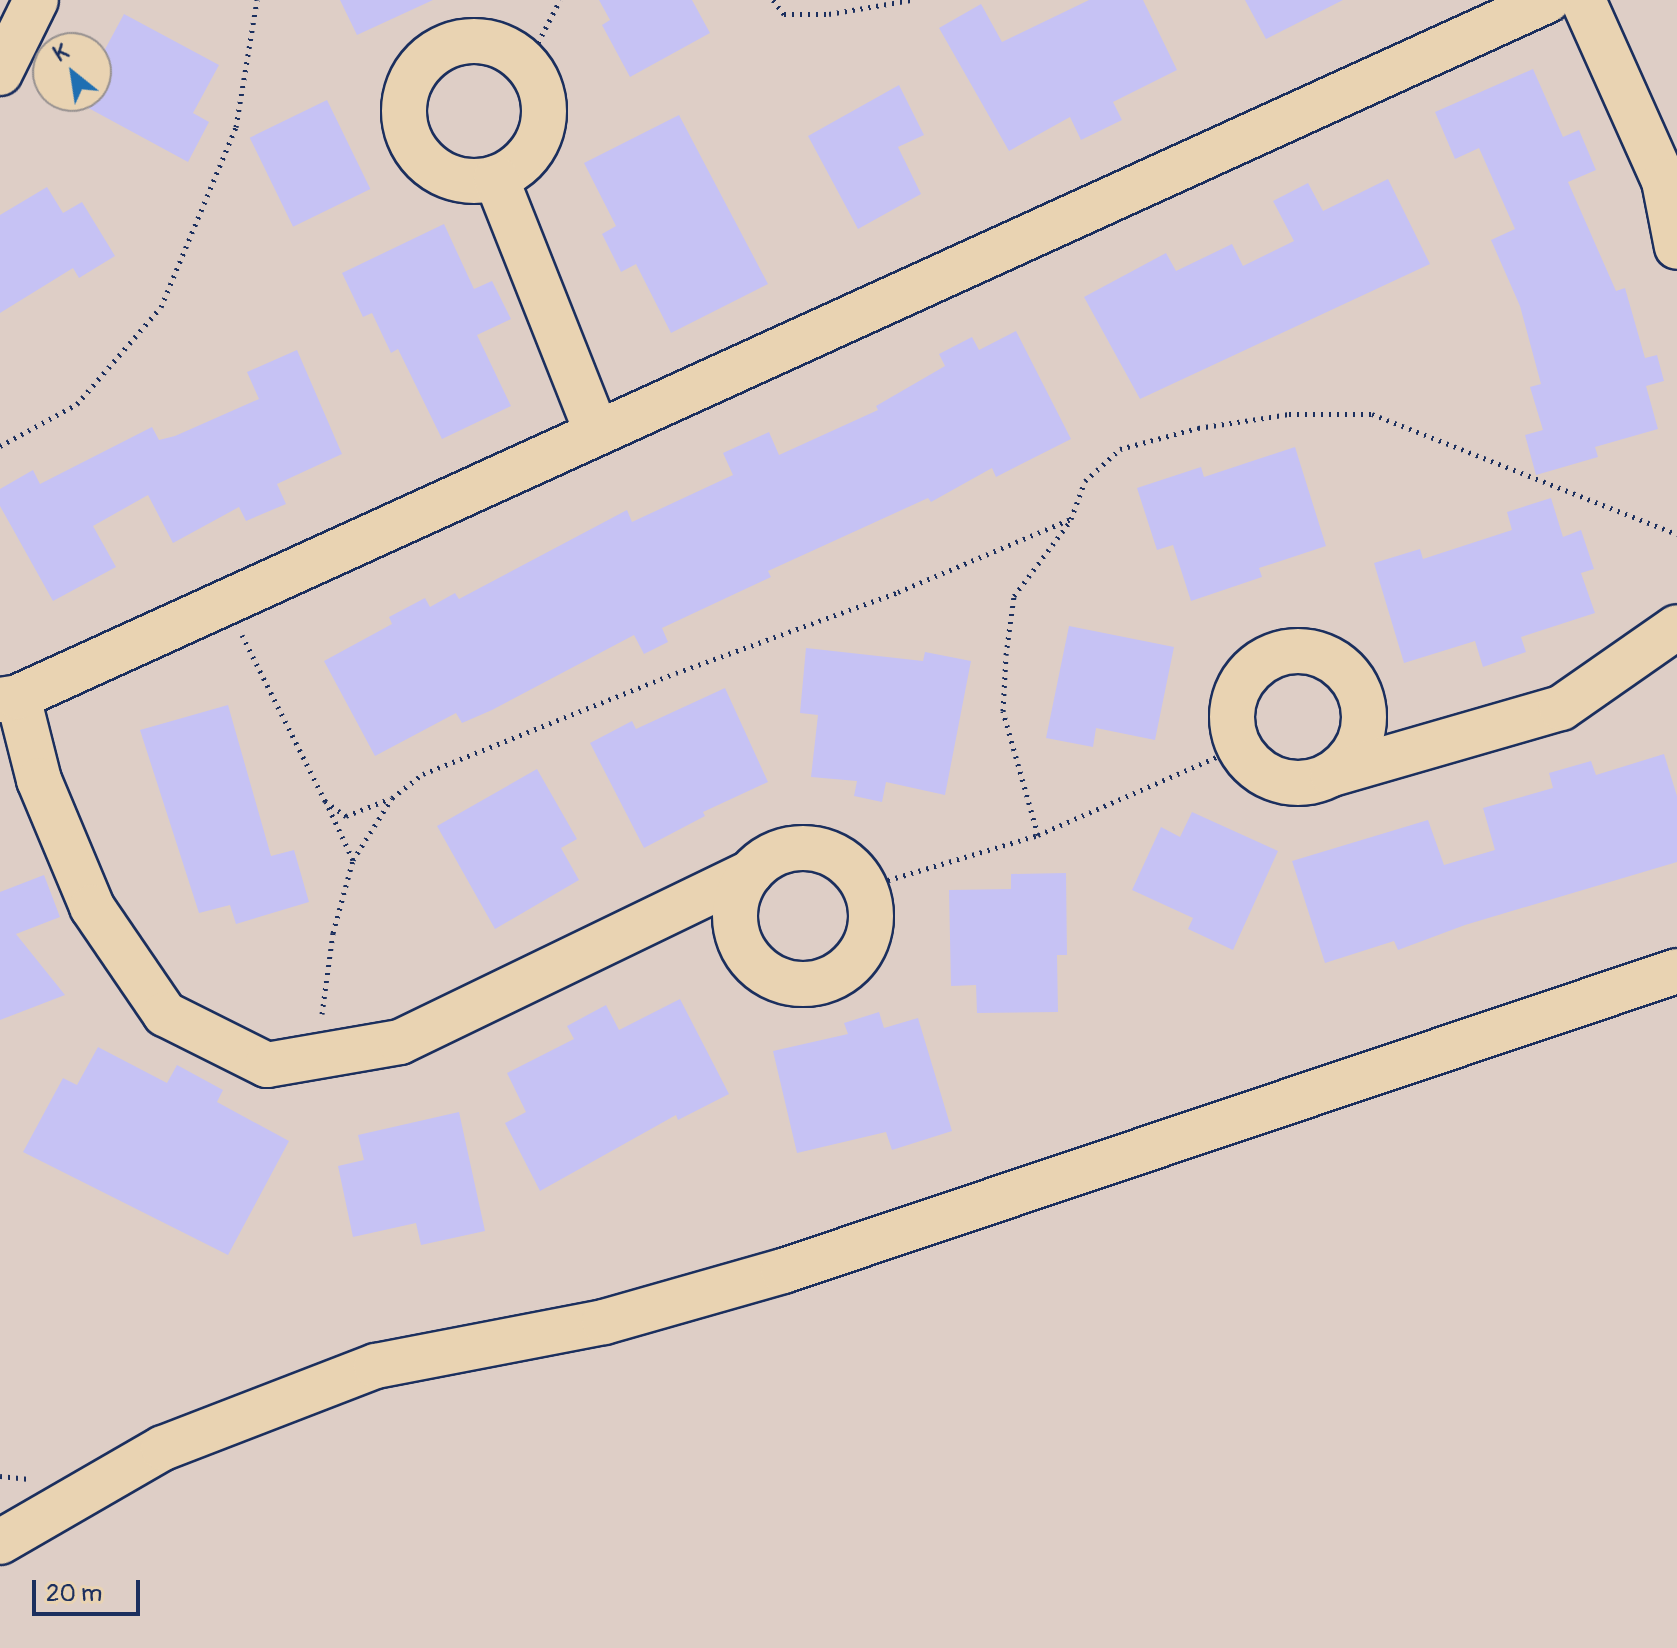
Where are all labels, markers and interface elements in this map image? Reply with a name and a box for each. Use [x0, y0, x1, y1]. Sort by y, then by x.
north arrow [32, 32, 112, 112]
text: K [48, 38, 74, 68]
scale bar [36, 1564, 144, 1614]
text: 20 m [46, 1579, 102, 1608]

